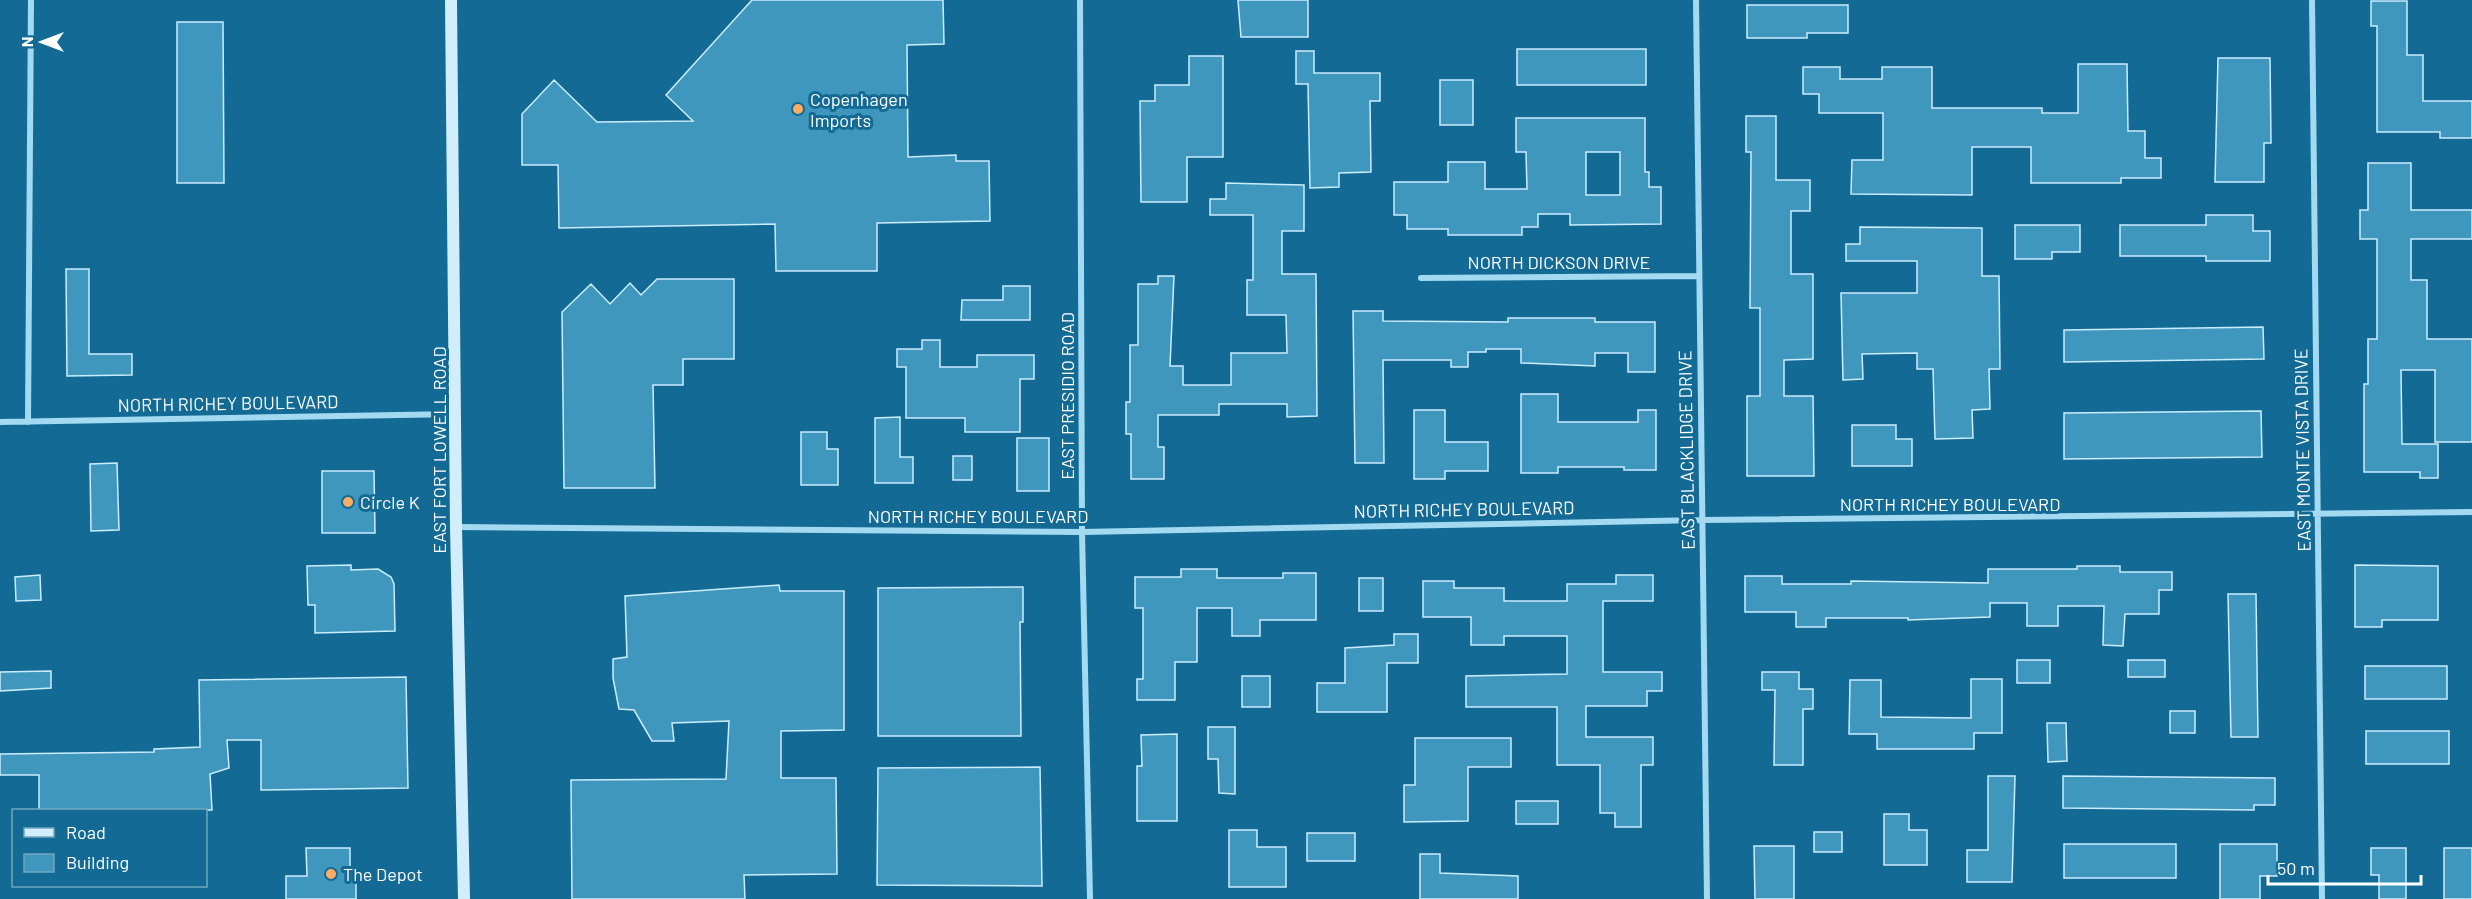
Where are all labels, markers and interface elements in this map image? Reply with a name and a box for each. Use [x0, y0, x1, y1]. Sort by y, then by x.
north arrow [12, 12, 72, 72]
text: N [17, 37, 36, 47]
place label: Copenhagen Imports [810, 88, 908, 131]
marker: Copenhagen Imports [791, 102, 805, 116]
street label: NORTH DICKSON DRIVE [1467, 251, 1651, 273]
street label: EAST PRESIDIO ROAD [1056, 312, 1078, 480]
street label: EAST FORT LOWELL ROAD [428, 346, 450, 554]
street label: EAST MONTE VISTA DRIVE [2289, 348, 2315, 552]
street label: EAST BLACKLIDGE DRIVE [1673, 350, 1699, 550]
street label: NORTH RICHEY BOULEVARD [118, 390, 338, 416]
place label: Circle K [360, 491, 420, 513]
street label: NORTH RICHEY BOULEVARD [1840, 493, 2060, 515]
marker: Circle K [341, 495, 355, 509]
street label: NORTH RICHEY BOULEVARD [1354, 496, 1574, 522]
street label: NORTH RICHEY BOULEVARD [868, 505, 1088, 527]
legend [12, 809, 207, 887]
text: Road [66, 821, 106, 843]
scale bar [2268, 848, 2421, 886]
text: Building [66, 851, 129, 873]
text: 50 m [2277, 857, 2315, 879]
place label: The Depot [343, 863, 423, 885]
marker: The Depot [324, 867, 338, 881]

